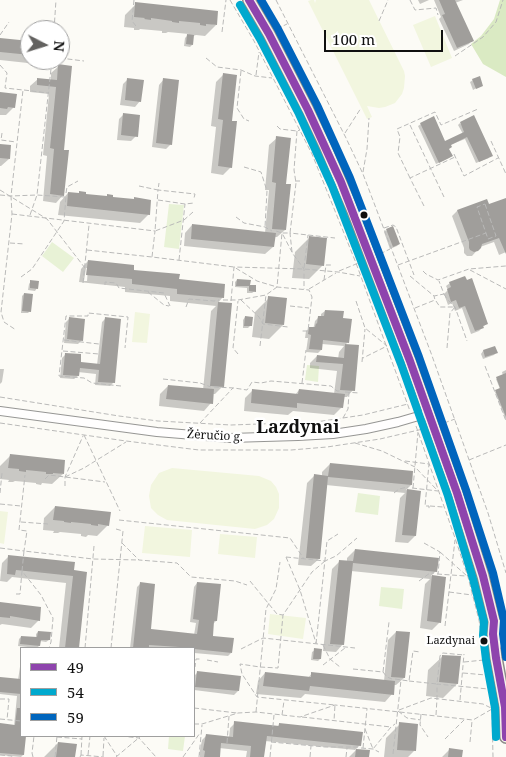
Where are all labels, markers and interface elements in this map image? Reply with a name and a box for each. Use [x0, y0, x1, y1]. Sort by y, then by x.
north arrow [20, 20, 70, 70]
scale bar [326, 20, 445, 52]
text: 100 m [332, 29, 375, 49]
text: N [50, 40, 69, 53]
unlabelled marker [359, 210, 369, 220]
district label: Lazdynai [256, 417, 340, 439]
street label: Žėručio g. [187, 427, 243, 445]
place label: Lazdynai [427, 634, 475, 648]
marker: Lazdynai [479, 636, 489, 646]
legend [20, 647, 195, 737]
text: 49 [67, 657, 84, 677]
text: 54 [67, 682, 84, 702]
text: 59 [67, 707, 84, 727]

